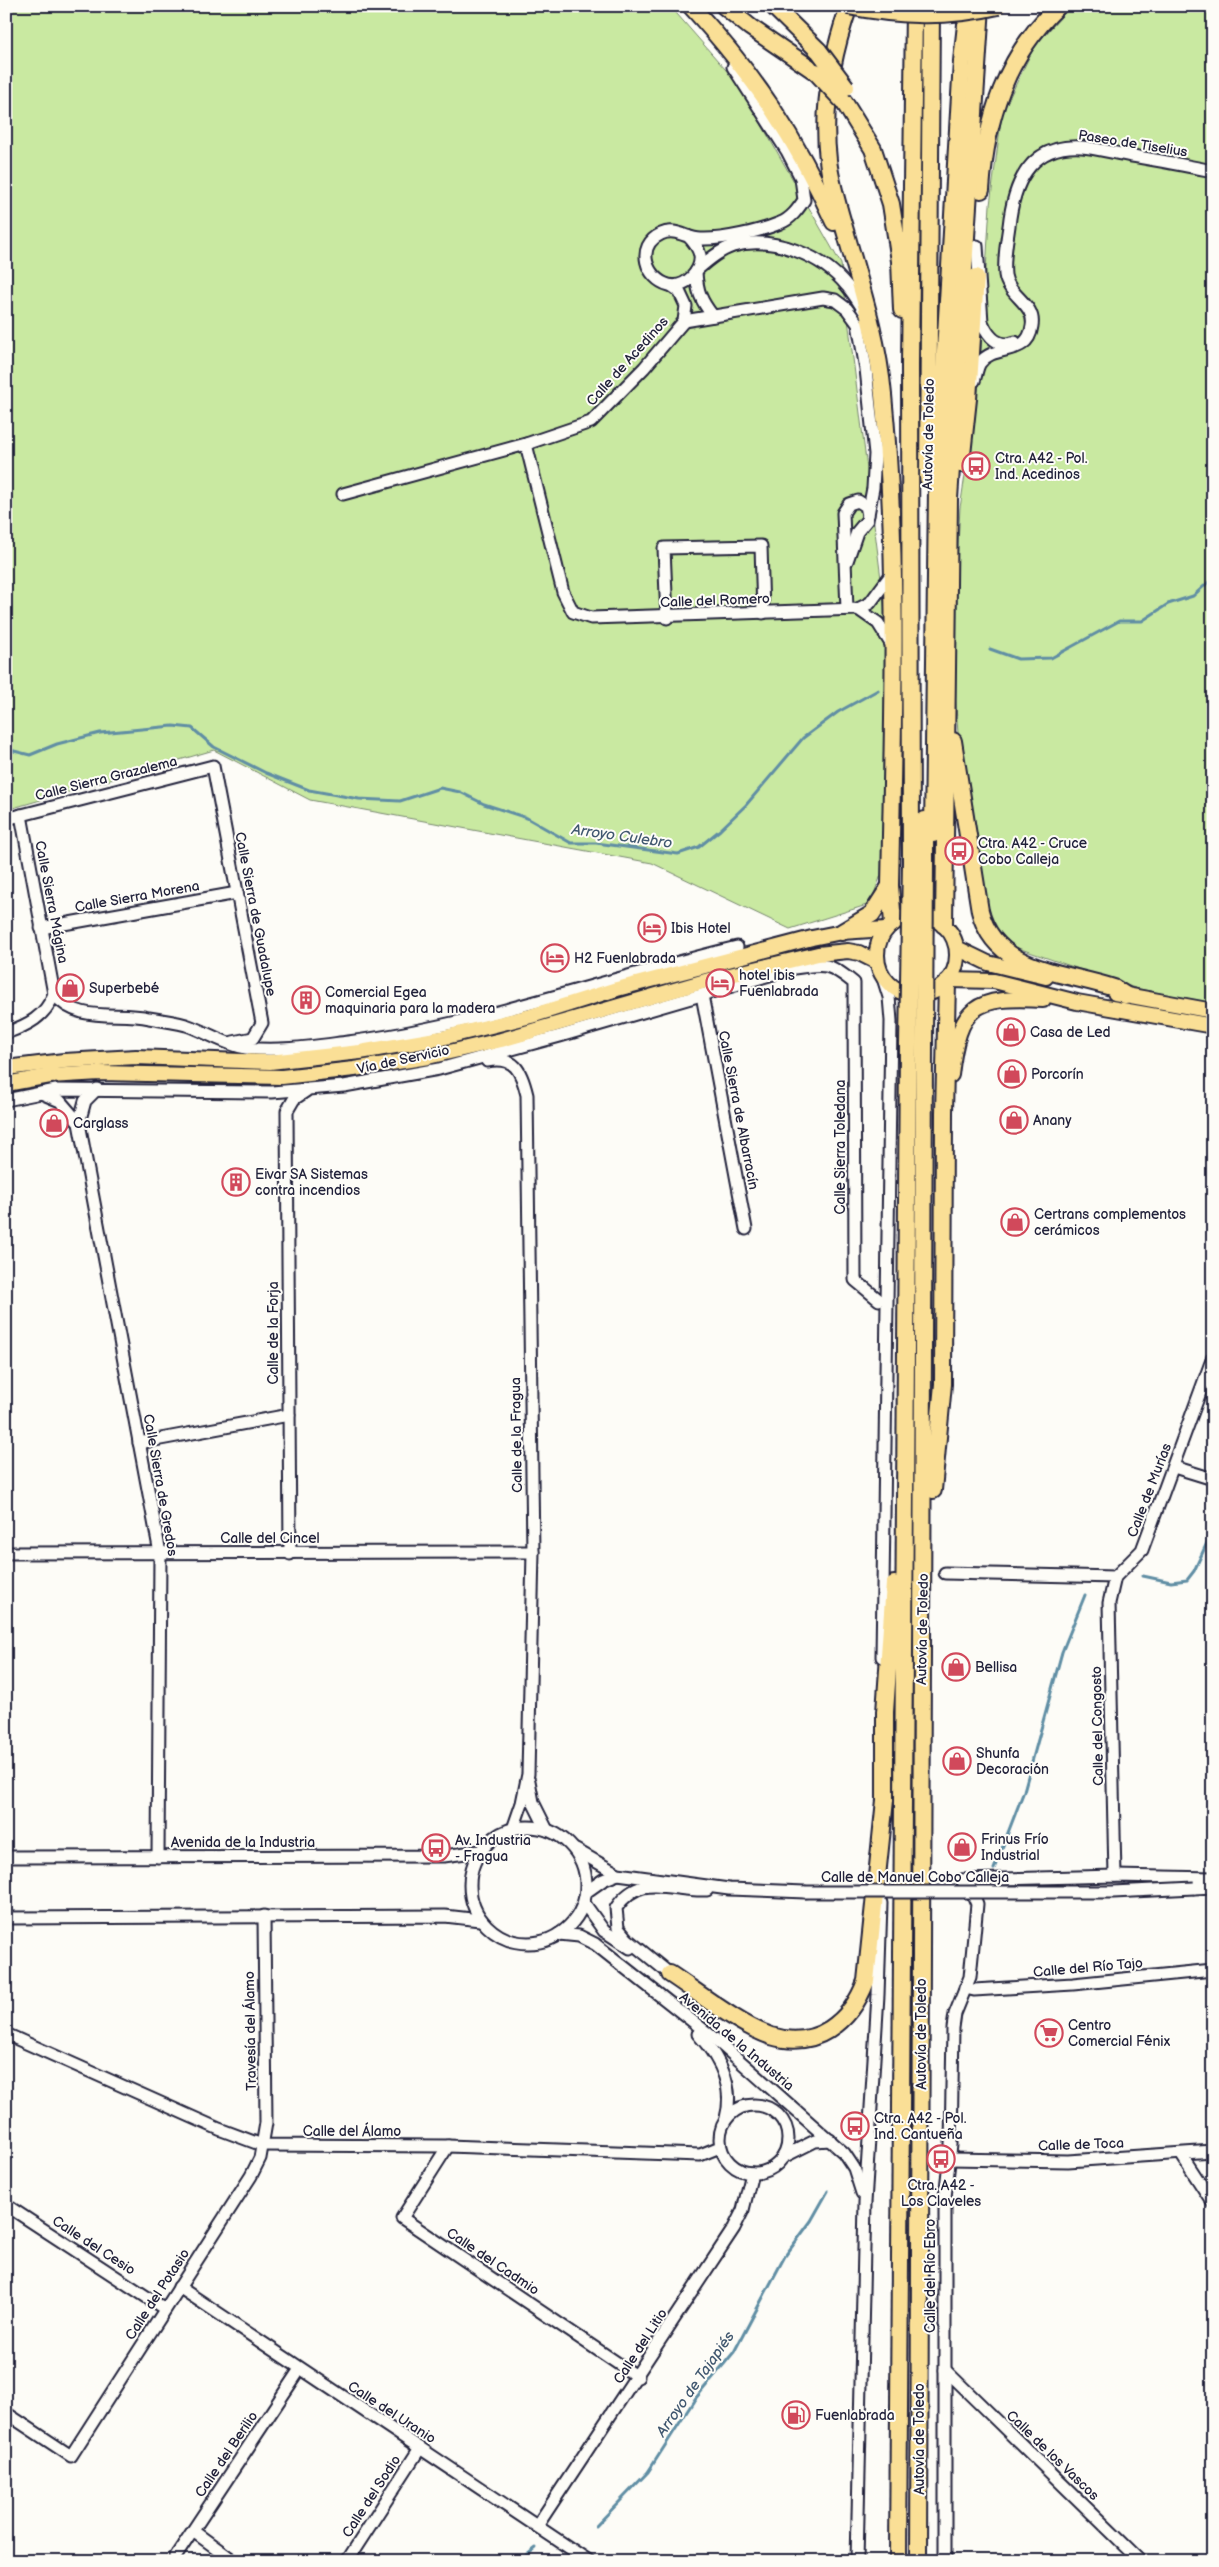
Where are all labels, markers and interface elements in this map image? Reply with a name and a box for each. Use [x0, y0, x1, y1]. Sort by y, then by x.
street label: Paseo de Tiselius [1077, 126, 1189, 161]
street label: Calle de Acedinos [583, 313, 672, 409]
street label: Autovía de Toledo [919, 378, 938, 490]
place label: Ctra. A42 - Pol. Ind. Acedinos [995, 450, 1088, 483]
bus stop icon: Ctra. A42 - Pol. Ind. Acedinos [961, 451, 991, 481]
street label: Calle del Romero [660, 590, 770, 611]
street label: Calle Sierra Grazalema [33, 753, 179, 804]
water label: Arroyo Culebro [569, 820, 674, 853]
street label: Calle Sierra de Guadalupe [231, 830, 280, 998]
place label: Ctra. A42 - Cruce Cobo Calleja [978, 835, 1087, 868]
bus stop icon: Ctra. A42 - Cruce Cobo Calleja [944, 836, 974, 866]
street label: Calle Sierra Mágina [31, 839, 72, 965]
street label: Calle Sierra Morena [73, 877, 201, 916]
hotel icon: Ibis Hotel [637, 913, 667, 943]
place label: Ibis Hotel [671, 920, 731, 937]
hotel icon: H2 Fuenlabrada [540, 943, 570, 973]
place label: H2 Fuenlabrada [574, 950, 676, 967]
place label: hotel ibis Fuenlabrada [739, 967, 819, 1000]
hotel icon: hotel ibis Fuenlabrada [705, 968, 735, 998]
shop icon: Superbebé [55, 973, 85, 1003]
place label: Superbebé [89, 980, 160, 997]
place label: Comercial Egea maquinaria para la madera [325, 984, 495, 1017]
building icon: Comercial Egea maquinaria para la madera [291, 985, 321, 1015]
shop icon: Casa de Led [996, 1017, 1026, 1047]
place label: Casa de Led [1030, 1024, 1111, 1041]
street label: Calle Sierra de Albarracín [715, 1029, 762, 1191]
street label: Vía de Servicio [355, 1041, 451, 1078]
shop icon: Porcorín [997, 1059, 1027, 1089]
place label: Porcorín [1031, 1066, 1084, 1083]
street label: Calle Sierra Toledana [832, 1079, 849, 1214]
shop icon: Anany [999, 1105, 1029, 1135]
shop icon: Carglass [39, 1108, 69, 1138]
place label: Anany [1033, 1112, 1072, 1129]
place label: Carglass [73, 1115, 129, 1132]
place label: Eivar SA Sistemas contra incendios [255, 1166, 368, 1199]
building icon: Eivar SA Sistemas contra incendios [221, 1167, 251, 1197]
place label: Certrans complementos cerámicos [1034, 1206, 1186, 1239]
shop icon: Certrans complementos cerámicos [1000, 1207, 1030, 1237]
street label: Calle de la Forja [265, 1281, 282, 1385]
street label: Calle de la Fragua [507, 1377, 526, 1493]
street label: Calle Sierra de Gredos [140, 1413, 181, 1558]
street label: Calle de Murías [1124, 1441, 1175, 1540]
street label: Calle del Cincel [220, 1530, 320, 1547]
street label: Autovía de Toledo [913, 1573, 932, 1685]
shop icon: Bellisa [941, 1652, 971, 1682]
place label: Bellisa [975, 1659, 1017, 1676]
street label: Calle del Congosto [1088, 1666, 1107, 1786]
place label: Shunfa Decoración [976, 1745, 1049, 1778]
shop icon: Shunfa Decoración [942, 1746, 972, 1776]
place label: Frinus Frío Industrial [981, 1831, 1049, 1864]
place label: Av. Industria - Fragua [455, 1832, 531, 1865]
shop icon: Frinus Frío Industrial [947, 1832, 977, 1862]
bus stop icon: Av. Industria - Fragua [421, 1833, 451, 1863]
street label: Avenida de la Industria [171, 1834, 315, 1851]
street label: Calle de Manuel Cobo Calleja [821, 1869, 1009, 1886]
street label: Calle del Río Tajo [1032, 1954, 1144, 1981]
street label: Travesía del Álamo [240, 1971, 260, 2091]
street label: Autovía de Toledo [913, 1978, 930, 2090]
street label: Avenida de la Industria [676, 1988, 797, 2094]
place label: Centro Comercial Fénix [1068, 2017, 1171, 2050]
supermarket icon: Centro Comercial Fénix [1034, 2018, 1064, 2048]
place label: Ctra. A42 - Pol. Ind. Cantueña [874, 2110, 967, 2143]
bus stop icon: Ctra. A42 - Pol. Ind. Cantueña [840, 2111, 870, 2141]
street label: Calle del Álamo [303, 2122, 401, 2140]
street label: Calle de Toca [1038, 2135, 1124, 2154]
bus stop icon: Ctra. A42 - Los Claveles [926, 2144, 956, 2174]
place label: Ctra. A42 - Los Claveles [901, 2177, 981, 2210]
street label: Calle del Cesio [49, 2212, 139, 2279]
street label: Calle del Río Ebro [922, 2219, 939, 2333]
street label: Calle del Cadmio [443, 2224, 542, 2299]
street label: Calle del Potasio [122, 2245, 193, 2343]
street label: Calle del Litio [610, 2305, 671, 2387]
water label: Arroyo de Tajapiés [651, 2328, 739, 2441]
street label: Calle del Uranio [345, 2378, 439, 2447]
street label: Autovía de Toledo [911, 2383, 928, 2495]
fuel station icon: Fuenlabrada [781, 2400, 811, 2430]
place label: Fuenlabrada [815, 2407, 895, 2424]
street label: Calle de los Vascos [1003, 2407, 1103, 2504]
street label: Calle del Berilio [191, 2408, 261, 2500]
street label: Calle del Sodio [338, 2452, 404, 2541]

